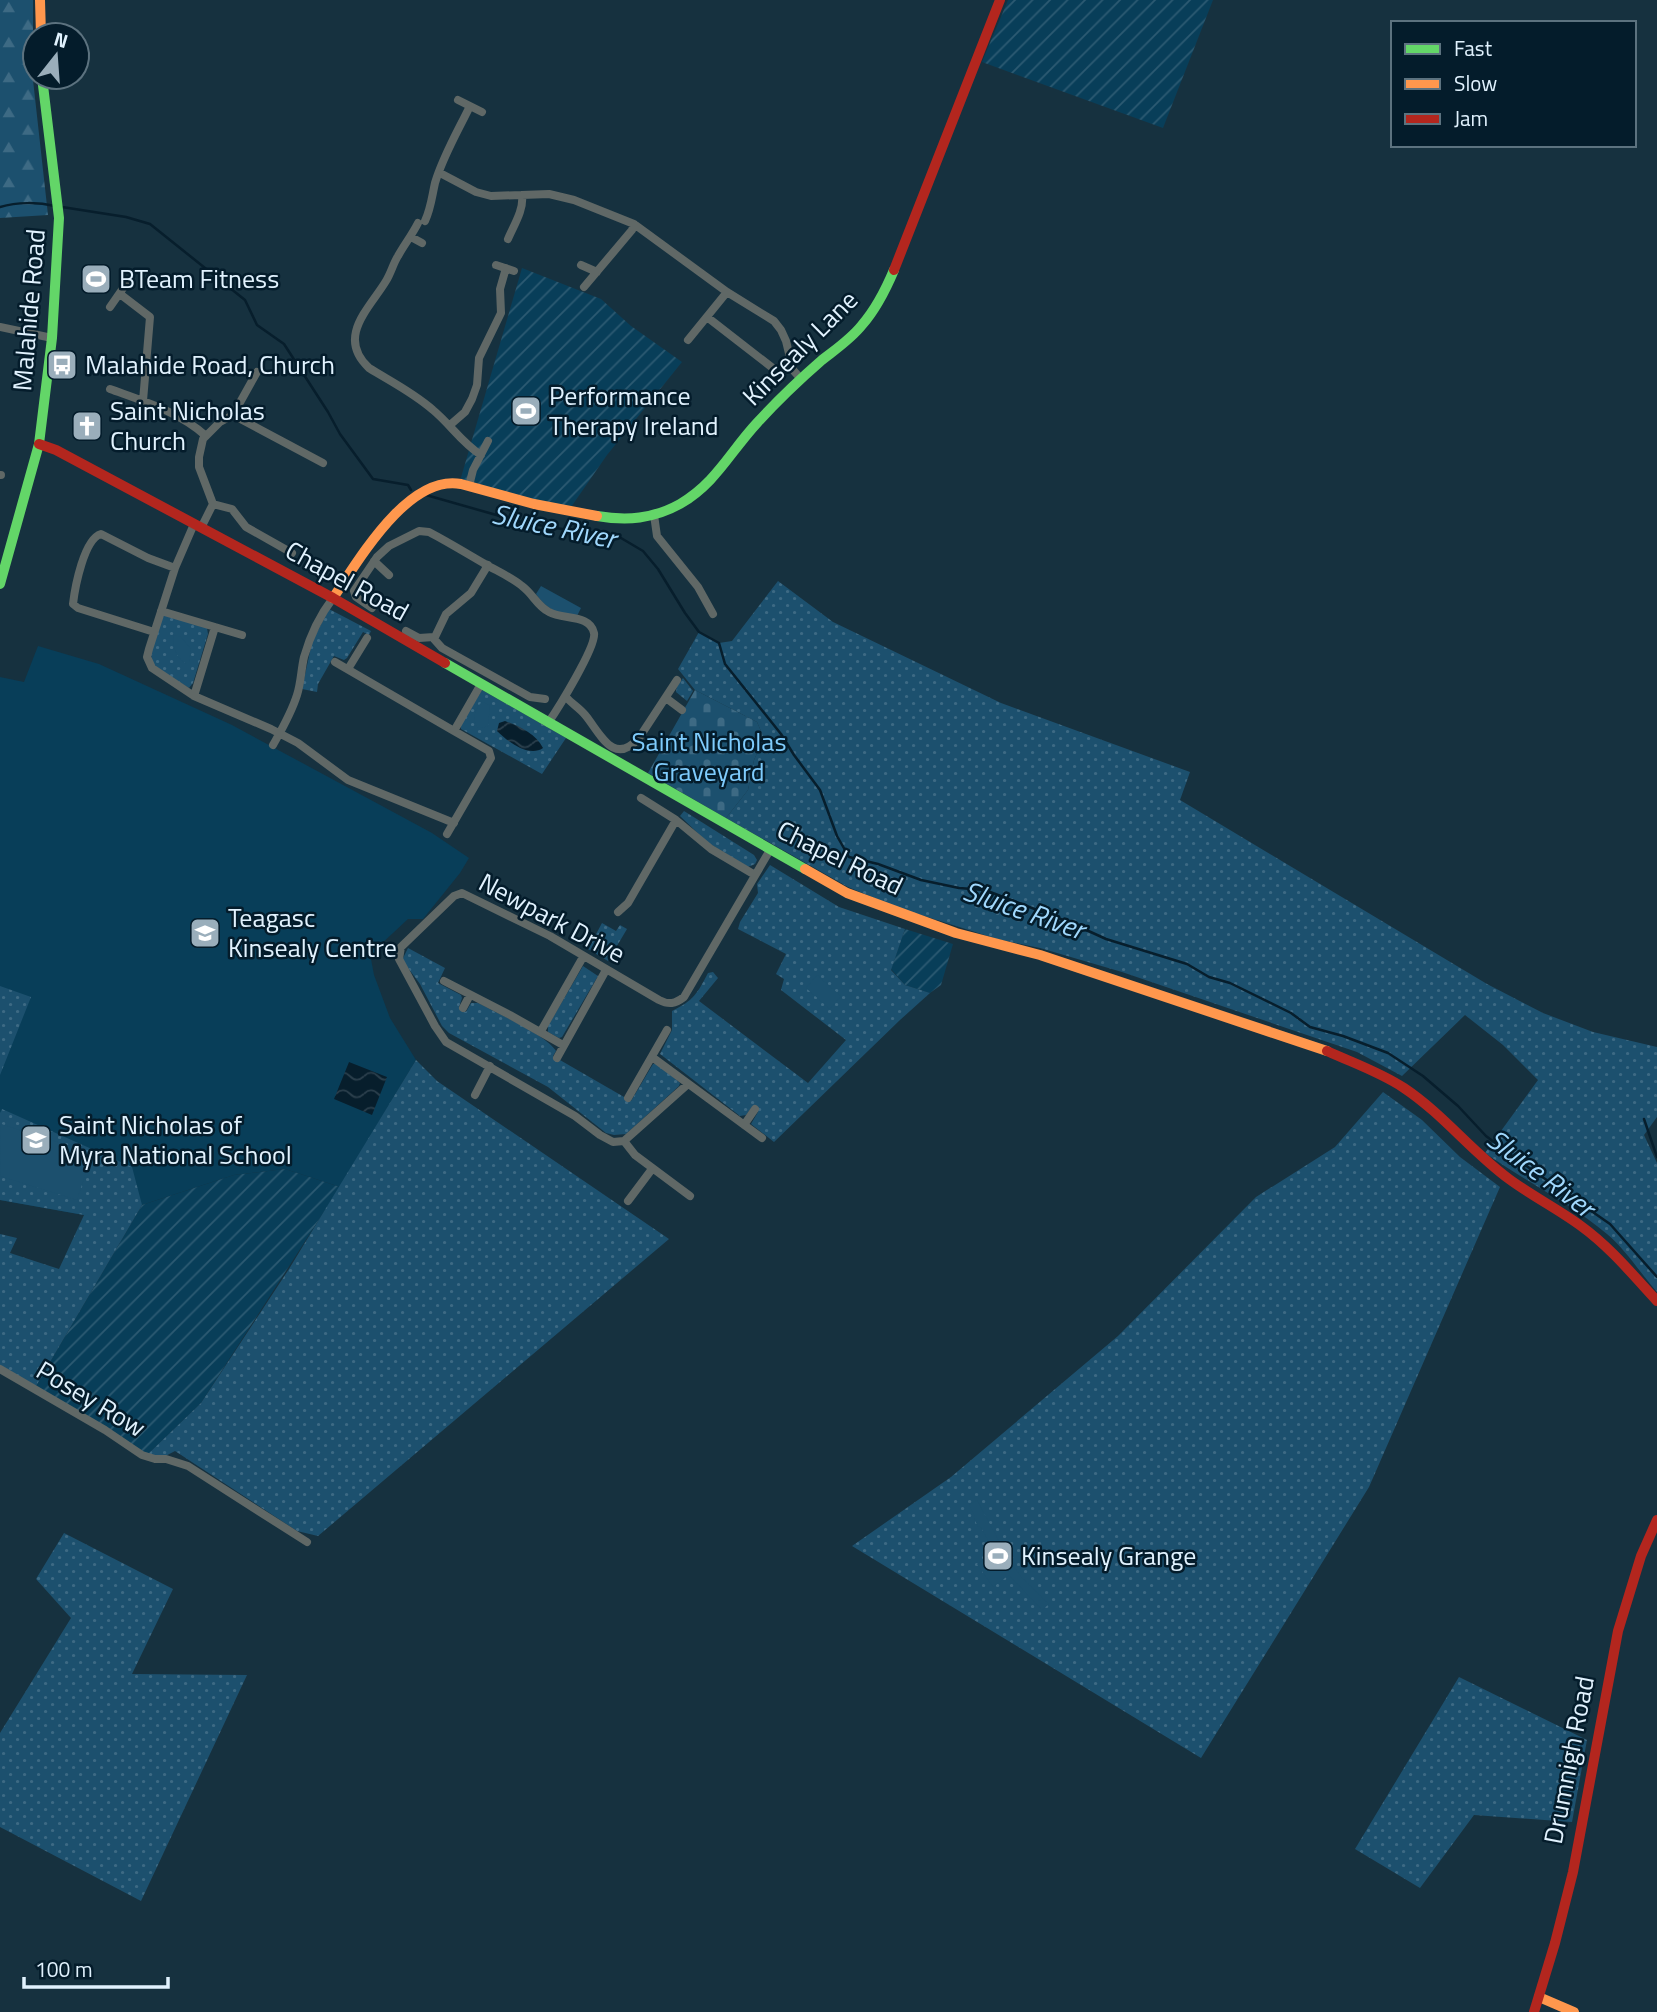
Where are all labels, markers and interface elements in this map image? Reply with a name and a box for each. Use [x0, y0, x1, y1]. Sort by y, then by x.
north arrow [21, 21, 91, 91]
legend [1391, 21, 1636, 147]
text: N [51, 23, 72, 55]
text: Fast [1454, 32, 1493, 64]
text: Slow [1454, 67, 1497, 99]
text: Jam [1454, 102, 1488, 134]
street label: Malahide Road [2, 227, 55, 393]
place label: BTeam Fitness [119, 259, 279, 298]
sports icon: BTeam Fitness [79, 262, 113, 296]
street label: Kinsealy Lane [733, 281, 866, 414]
place label: Malahide Road, Church [85, 345, 335, 384]
bus stop icon: Malahide Road, Church [45, 348, 79, 382]
place label: Performance Therapy Ireland [549, 376, 719, 445]
place label: Saint Nicholas Church [110, 391, 265, 460]
sports icon: Performance Therapy Ireland [509, 394, 543, 428]
church icon: Saint Nicholas Church [70, 409, 104, 443]
water label: Sluice River [488, 491, 623, 560]
street label: Chapel Road [278, 531, 416, 631]
park label: Saint Nicholas Graveyard [632, 722, 786, 791]
street label: Chapel Road [771, 810, 910, 905]
street label: Newpark Drive [472, 863, 632, 973]
water label: Sluice River [958, 869, 1094, 951]
place label: Teagasc Kinsealy Centre [228, 898, 397, 967]
school or university icon: Teagasc Kinsealy Centre [188, 916, 222, 950]
place label: Saint Nicholas of Myra National School [59, 1105, 292, 1174]
water label: Sluice River [1478, 1118, 1607, 1229]
school or university icon: Saint Nicholas of Myra National School [19, 1123, 53, 1157]
street label: Posey Row [29, 1351, 153, 1447]
place label: Kinsealy Grange [1021, 1536, 1196, 1575]
sports icon: Kinsealy Grange [981, 1539, 1015, 1573]
street label: Drumnigh Road [1533, 1673, 1604, 1847]
scale bar [24, 1946, 168, 1990]
text: 100 m [35, 1953, 92, 1985]

